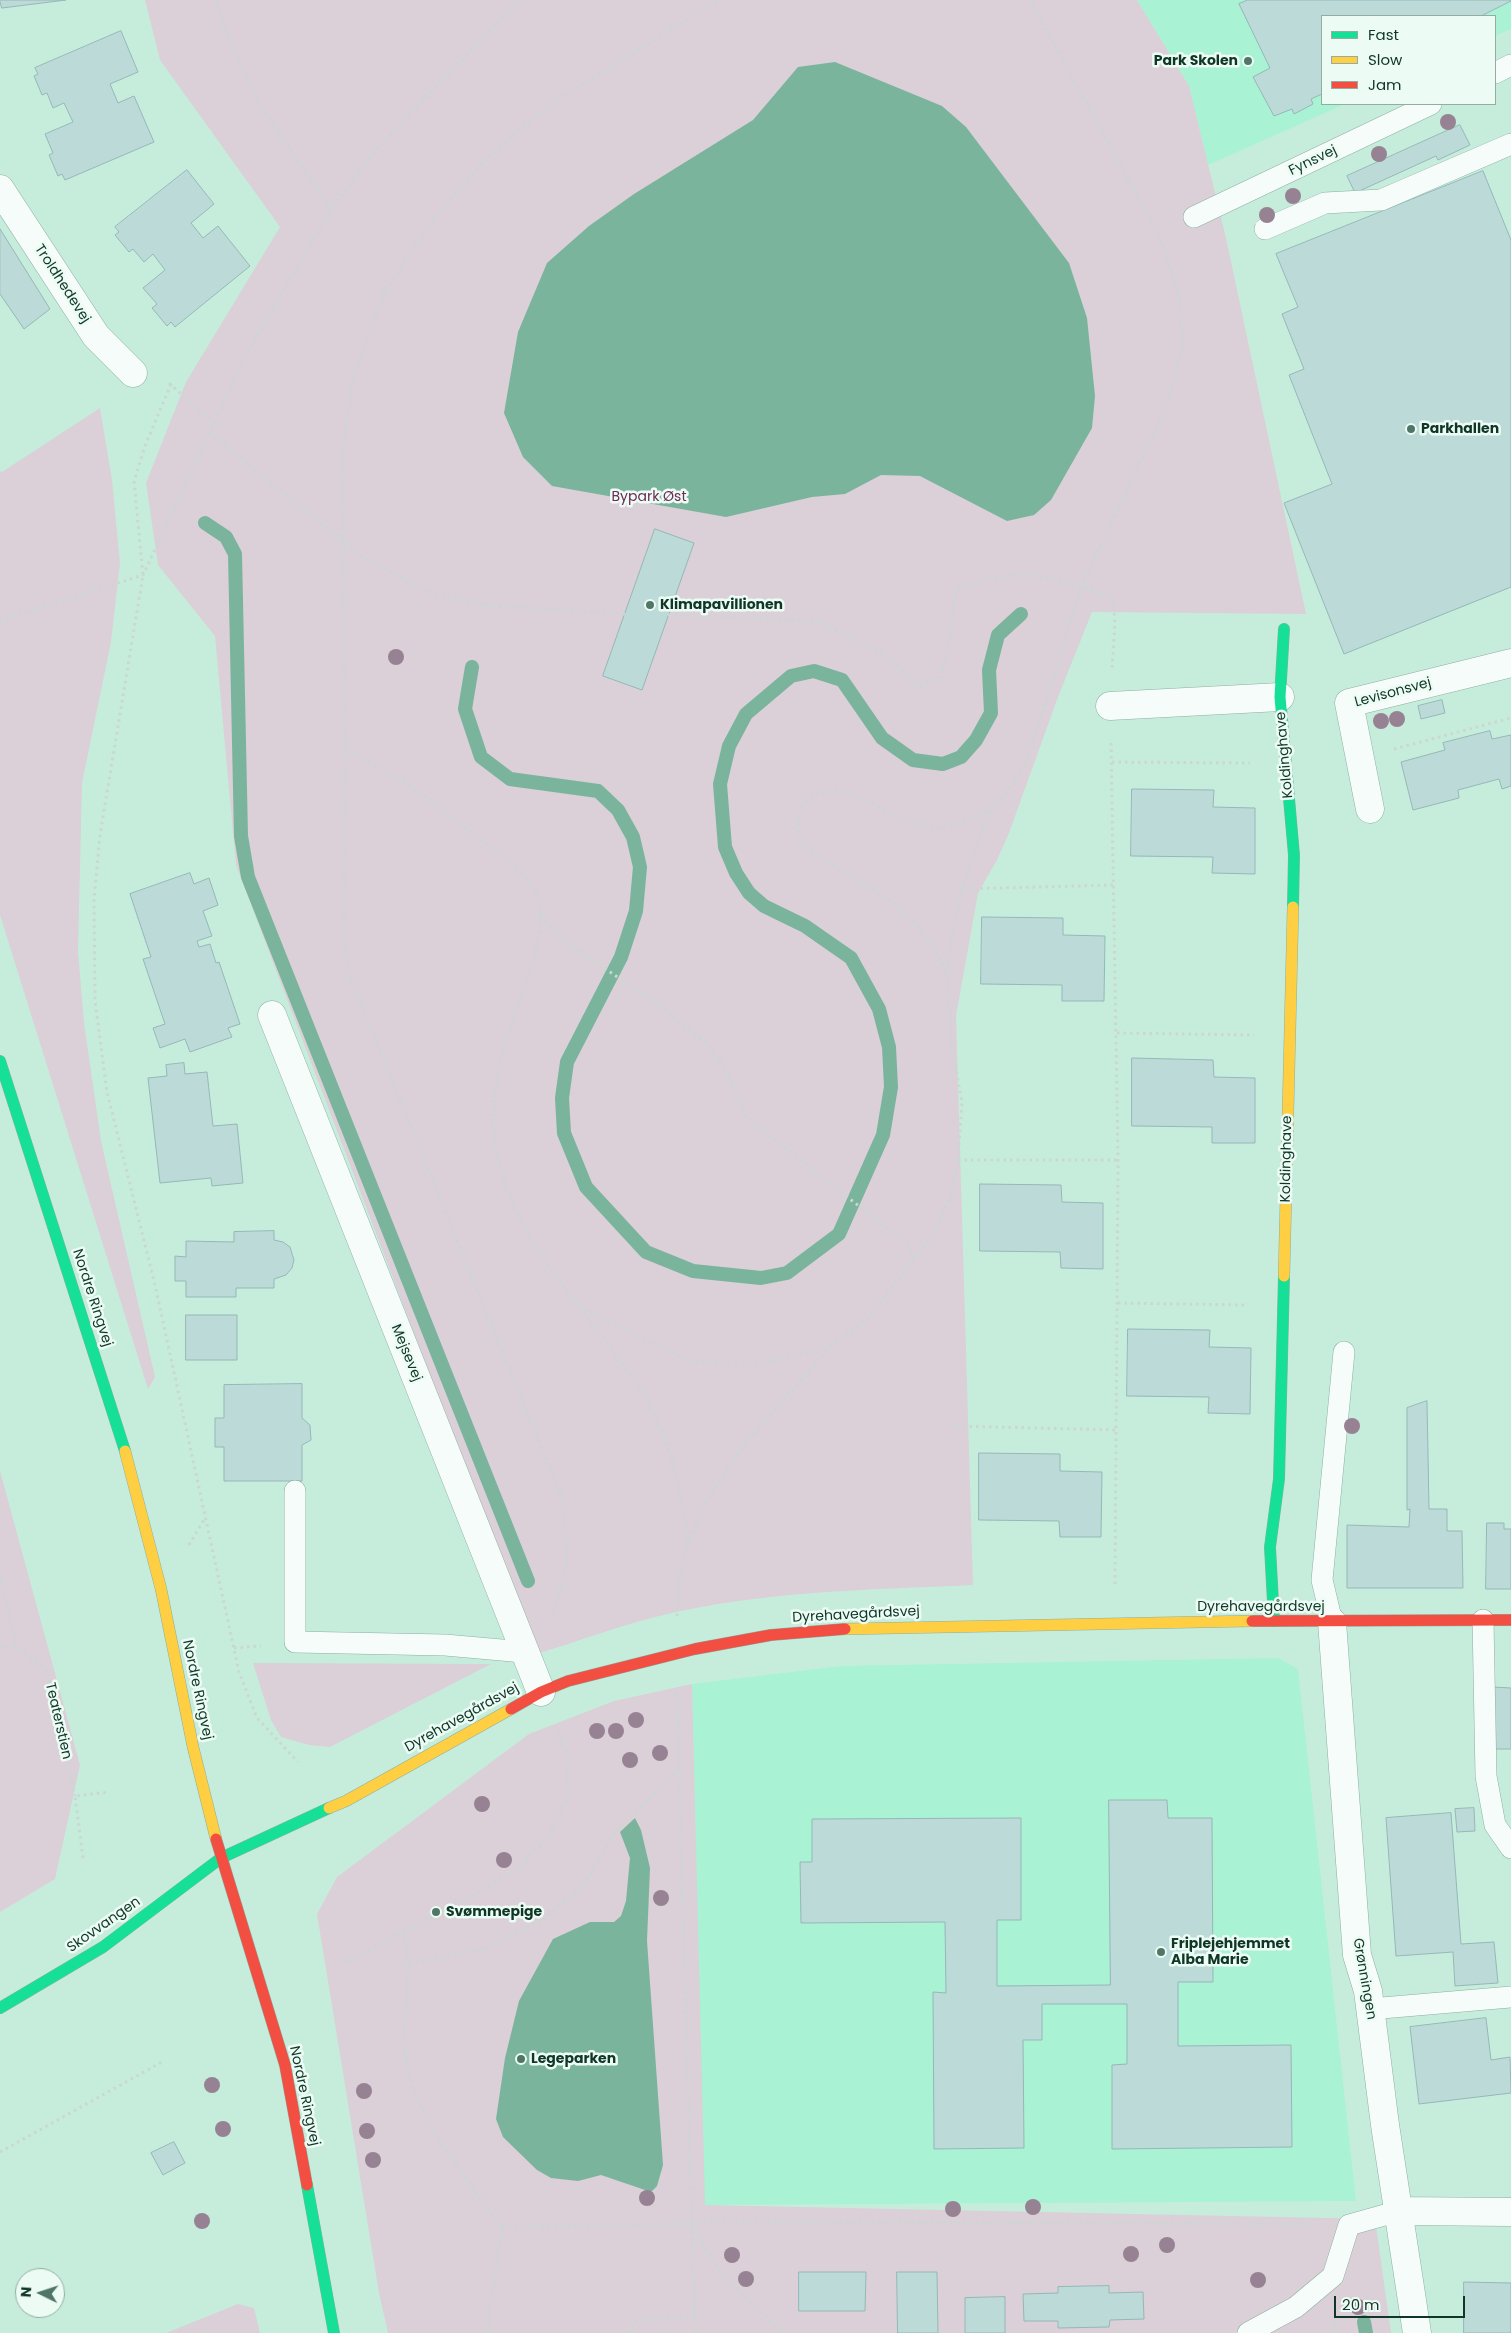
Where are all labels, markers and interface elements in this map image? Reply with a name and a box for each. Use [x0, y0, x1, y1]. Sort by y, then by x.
legend [1321, 15, 1496, 105]
text: Fast [1368, 24, 1399, 45]
text: Slow [1368, 49, 1402, 70]
place label: Park Skolen [1154, 53, 1238, 69]
marker: Park Skolen [1242, 55, 1254, 67]
text: Jam [1368, 74, 1402, 95]
street label: Fynsvej [1286, 142, 1340, 180]
street label: Troldhedevej [30, 241, 94, 327]
place label: Parkhallen [1421, 421, 1499, 437]
marker: Parkhallen [1405, 423, 1417, 435]
park label: Bypark Øst [612, 489, 686, 505]
place label: Klimapavillionen [660, 597, 783, 613]
marker: Klimapavillionen [644, 599, 656, 611]
street label: Levisonsvej [1353, 675, 1433, 711]
street label: Koldinghave [1273, 711, 1297, 799]
street label: Koldinghave [1278, 1115, 1296, 1203]
street label: Nordre Ringvej [68, 1247, 116, 1349]
street label: Mejsevej [387, 1322, 425, 1384]
street label: Dyrehavegårdsvej [1197, 1599, 1325, 1615]
street label: Dyrehavegårdsvej [792, 1603, 920, 1627]
street label: Nordre Ringvej [178, 1639, 216, 1741]
street label: Dyrehavegårdsvej [402, 1680, 522, 1756]
street label: Teaterstien [41, 1681, 75, 1761]
street label: Skovvangen [64, 1894, 144, 1956]
place label: Svømmepige [446, 1904, 542, 1920]
marker: Svømmepige [430, 1906, 442, 1918]
place label: Friplejehjemmet Alba Marie [1171, 1936, 1290, 1968]
street label: Grønningen [1349, 1937, 1379, 2021]
marker: Friplejehjemmet Alba Marie [1155, 1946, 1167, 1958]
street label: Nordre Ringvej [285, 2045, 323, 2147]
place label: Legeparken [531, 2051, 616, 2067]
marker: Legeparken [515, 2053, 527, 2065]
north arrow [15, 2268, 65, 2318]
text: N [16, 2286, 36, 2298]
scale bar [1336, 2286, 1467, 2318]
text: 20 m [1342, 2294, 1380, 2315]

